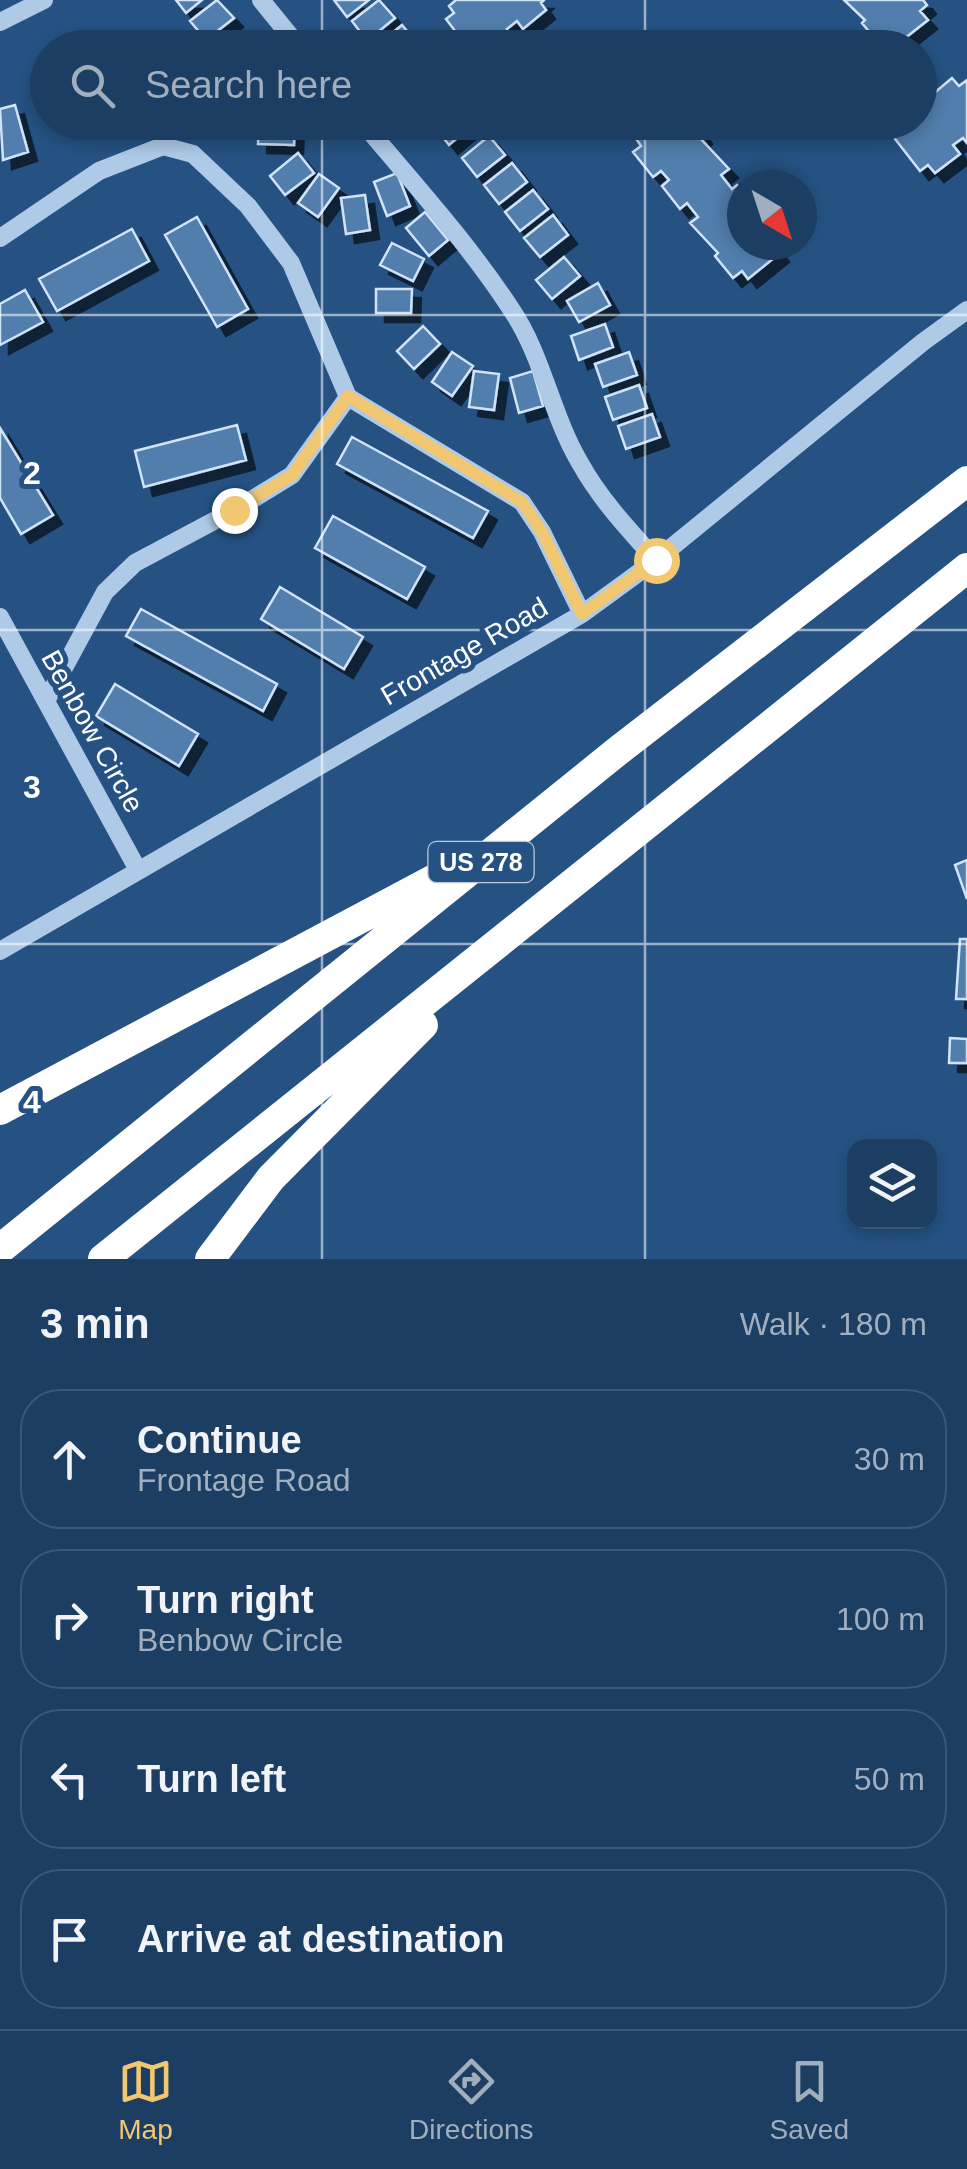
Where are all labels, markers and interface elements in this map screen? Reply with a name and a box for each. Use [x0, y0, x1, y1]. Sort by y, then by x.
search box [30, 30, 937, 140]
icon: search [65, 58, 120, 113]
text: Search here [145, 64, 352, 106]
north arrow [727, 170, 817, 260]
text: 2 [23, 455, 41, 491]
route end [212, 488, 258, 534]
route start [634, 538, 680, 584]
street label: Frontage Road [376, 591, 553, 712]
street label: Benbow Circle [35, 645, 150, 818]
text: 3 [23, 769, 41, 805]
road number: US 278 [428, 842, 534, 882]
text: 4 [23, 1084, 41, 1120]
map controls [847, 1139, 937, 1229]
button: layers [847, 1139, 937, 1229]
text: 3 min [40, 1300, 150, 1347]
text: Walk · 180 m [740, 1306, 927, 1342]
text: Continue [137, 1419, 302, 1461]
icon: ahead [42, 1432, 97, 1487]
text: 30 m [854, 1441, 925, 1477]
text: Frontage Road [137, 1462, 350, 1498]
text: Turn right [137, 1579, 314, 1621]
icon: right [42, 1592, 97, 1647]
text: 100 m [836, 1601, 925, 1637]
text: Benbow Circle [137, 1622, 343, 1658]
icon: left [42, 1752, 97, 1807]
text: Turn left [137, 1758, 286, 1800]
text: 50 m [854, 1761, 925, 1797]
icon: arrive [42, 1912, 97, 1967]
text: Arrive at destination [137, 1918, 504, 1960]
tab: Map [118, 2054, 173, 2146]
tab: Directions [409, 2054, 534, 2146]
tab: Saved [770, 2054, 849, 2146]

